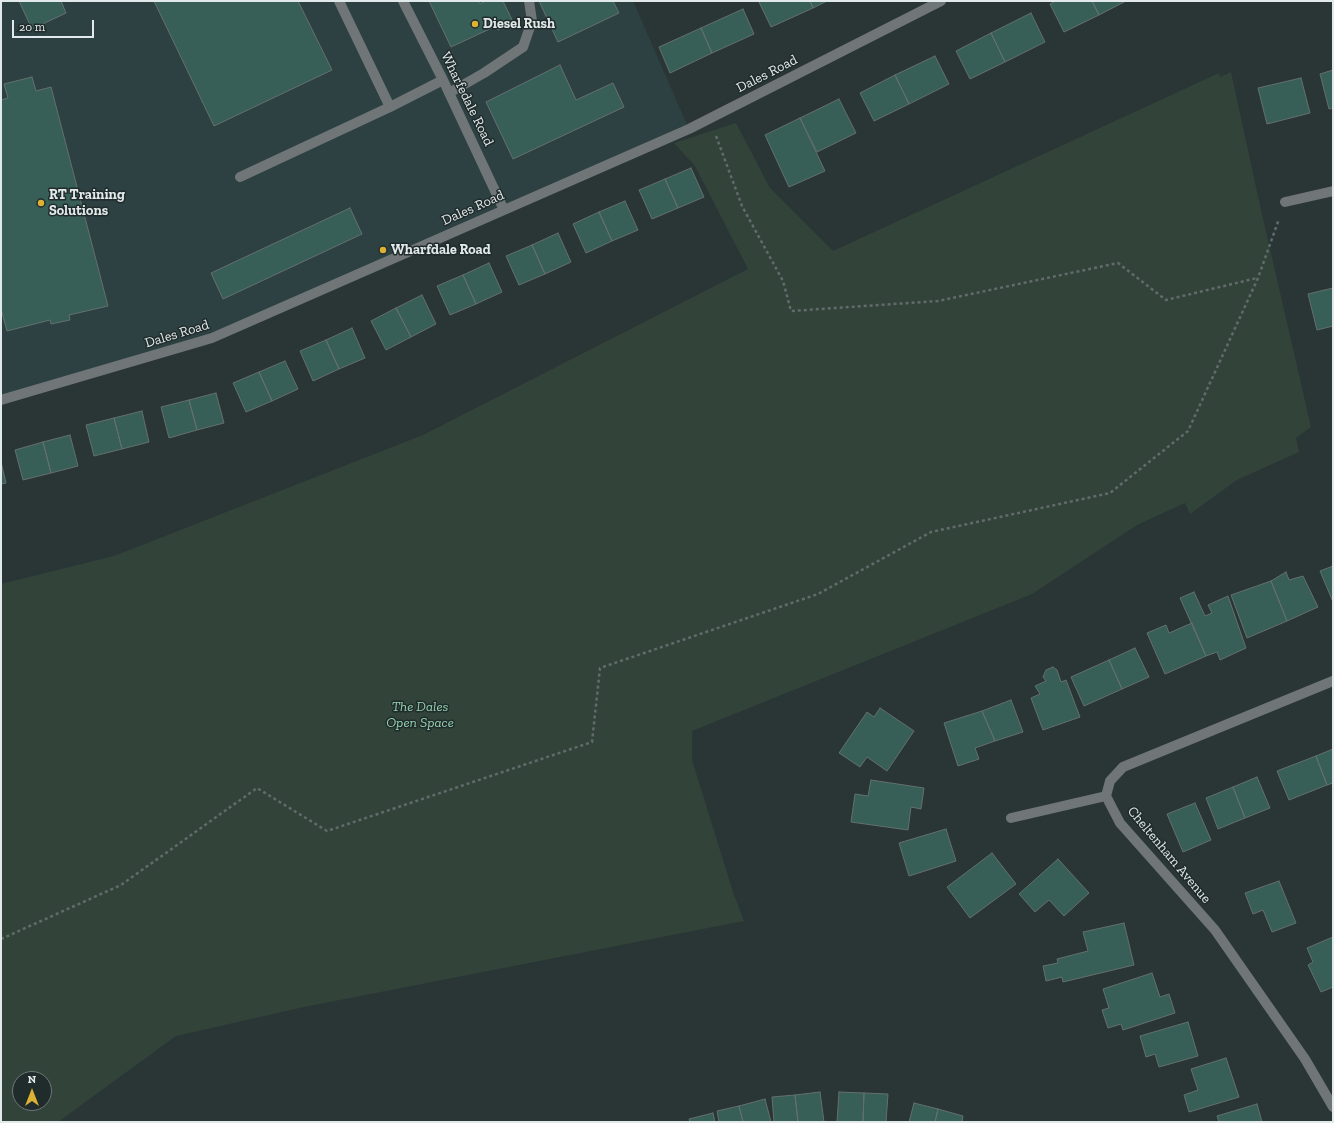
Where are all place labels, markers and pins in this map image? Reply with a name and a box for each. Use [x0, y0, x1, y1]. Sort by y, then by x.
place label: Diesel Rush [483, 16, 555, 32]
marker: Diesel Rush [470, 19, 480, 29]
place label: RT Training Solutions [49, 187, 125, 220]
marker: RT Training Solutions [36, 198, 46, 208]
place label: Wharfdale Road [391, 242, 491, 258]
marker: Wharfdale Road [378, 245, 388, 255]

